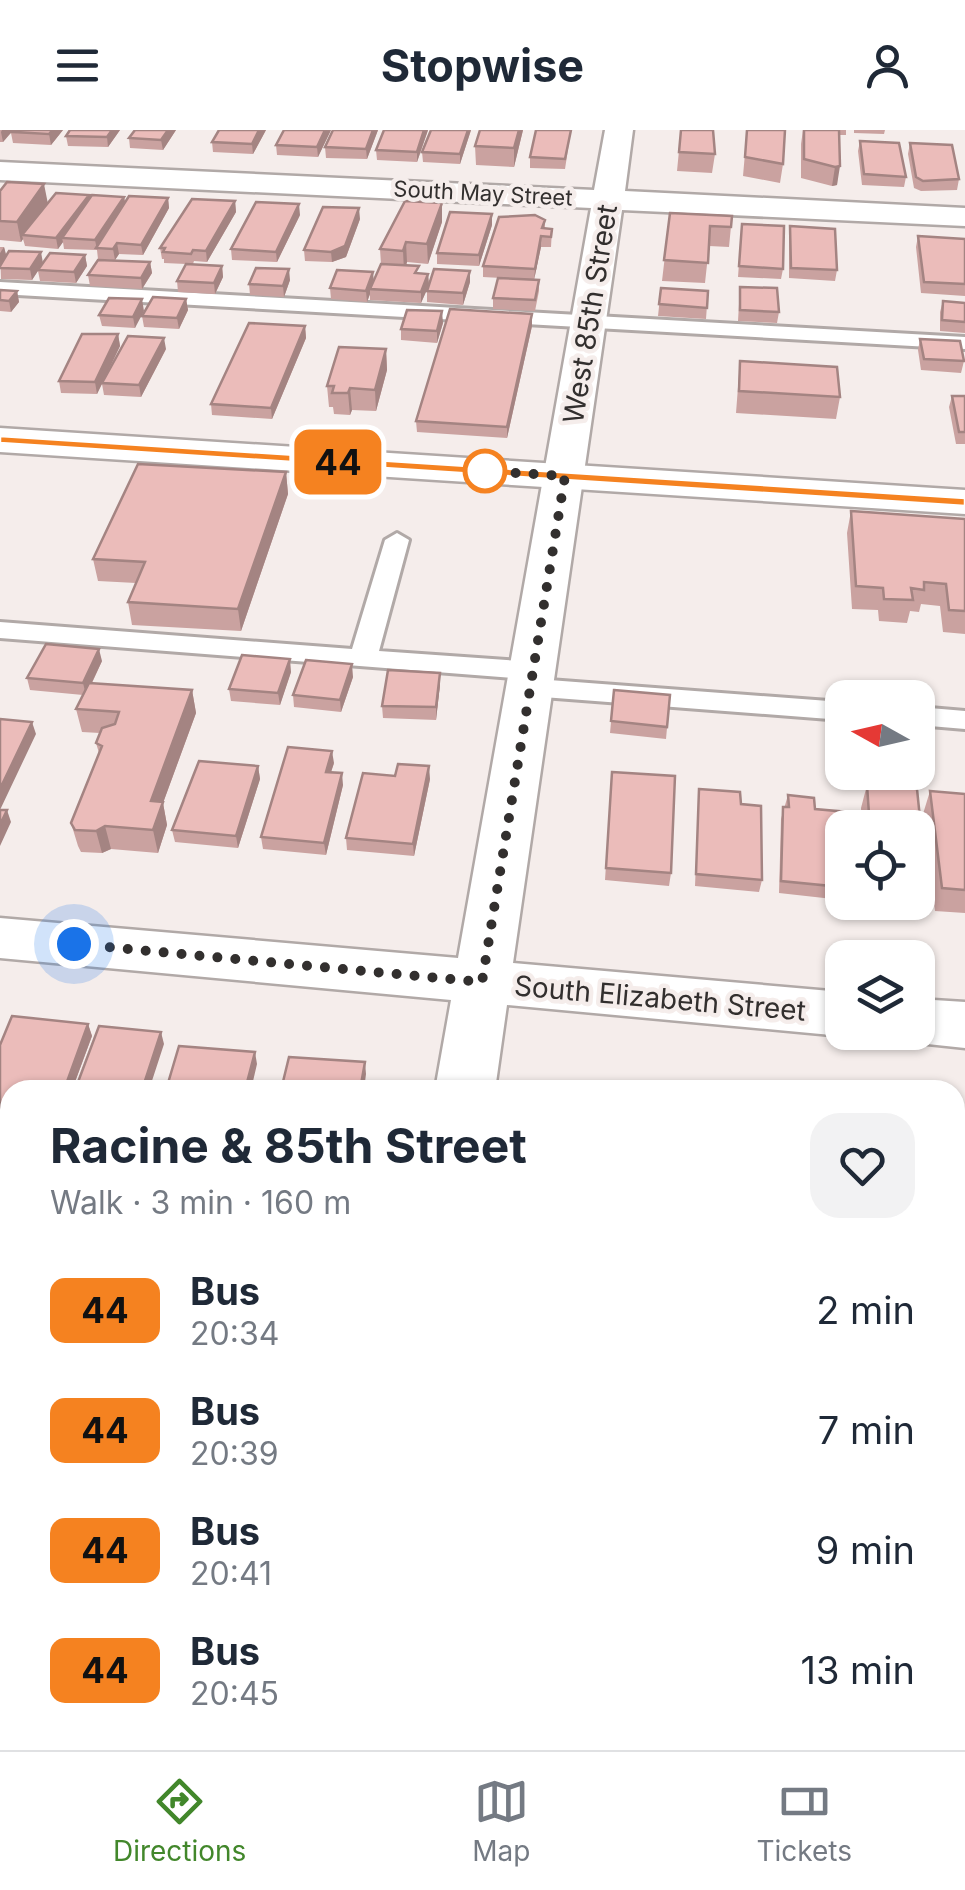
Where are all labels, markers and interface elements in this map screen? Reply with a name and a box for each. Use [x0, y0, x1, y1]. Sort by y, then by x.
icon: menu [50, 38, 105, 93]
text: Stopwise [381, 38, 584, 93]
icon: person [860, 38, 915, 93]
street label: South May Street [393, 175, 573, 211]
street label: West 85th Street [556, 202, 624, 426]
line badge: 44 [293, 430, 383, 494]
text: 44 [314, 441, 362, 483]
unlabelled marker [464, 450, 506, 492]
north arrow [825, 680, 935, 790]
map controls [825, 680, 935, 1050]
button: locate [825, 810, 935, 920]
your location [49, 919, 99, 969]
button: layers [825, 940, 935, 1050]
street label: South Elizabeth Street [513, 968, 807, 1028]
button: heart [810, 1113, 915, 1218]
text: Racine & 85th Street [50, 1116, 527, 1175]
text: Walk · 3 min · 160 m [50, 1183, 351, 1222]
text: Bus [190, 1268, 260, 1314]
text: 2 min [816, 1287, 915, 1333]
text: 44 [81, 1289, 129, 1331]
text: 20:34 [190, 1314, 279, 1353]
text: Bus [190, 1388, 260, 1434]
text: 7 min [818, 1407, 915, 1453]
text: 44 [81, 1409, 129, 1451]
text: 20:39 [190, 1434, 279, 1473]
text: Bus [190, 1508, 260, 1554]
text: 9 min [816, 1527, 915, 1573]
text: 44 [81, 1529, 129, 1571]
text: 20:41 [190, 1554, 272, 1593]
text: Bus [190, 1628, 260, 1674]
text: 13 min [800, 1647, 915, 1693]
text: 44 [81, 1649, 129, 1691]
text: 20:45 [190, 1674, 279, 1713]
tab: Directions [113, 1774, 246, 1868]
tab: Map [472, 1774, 530, 1868]
tab: Tickets [756, 1774, 852, 1868]

